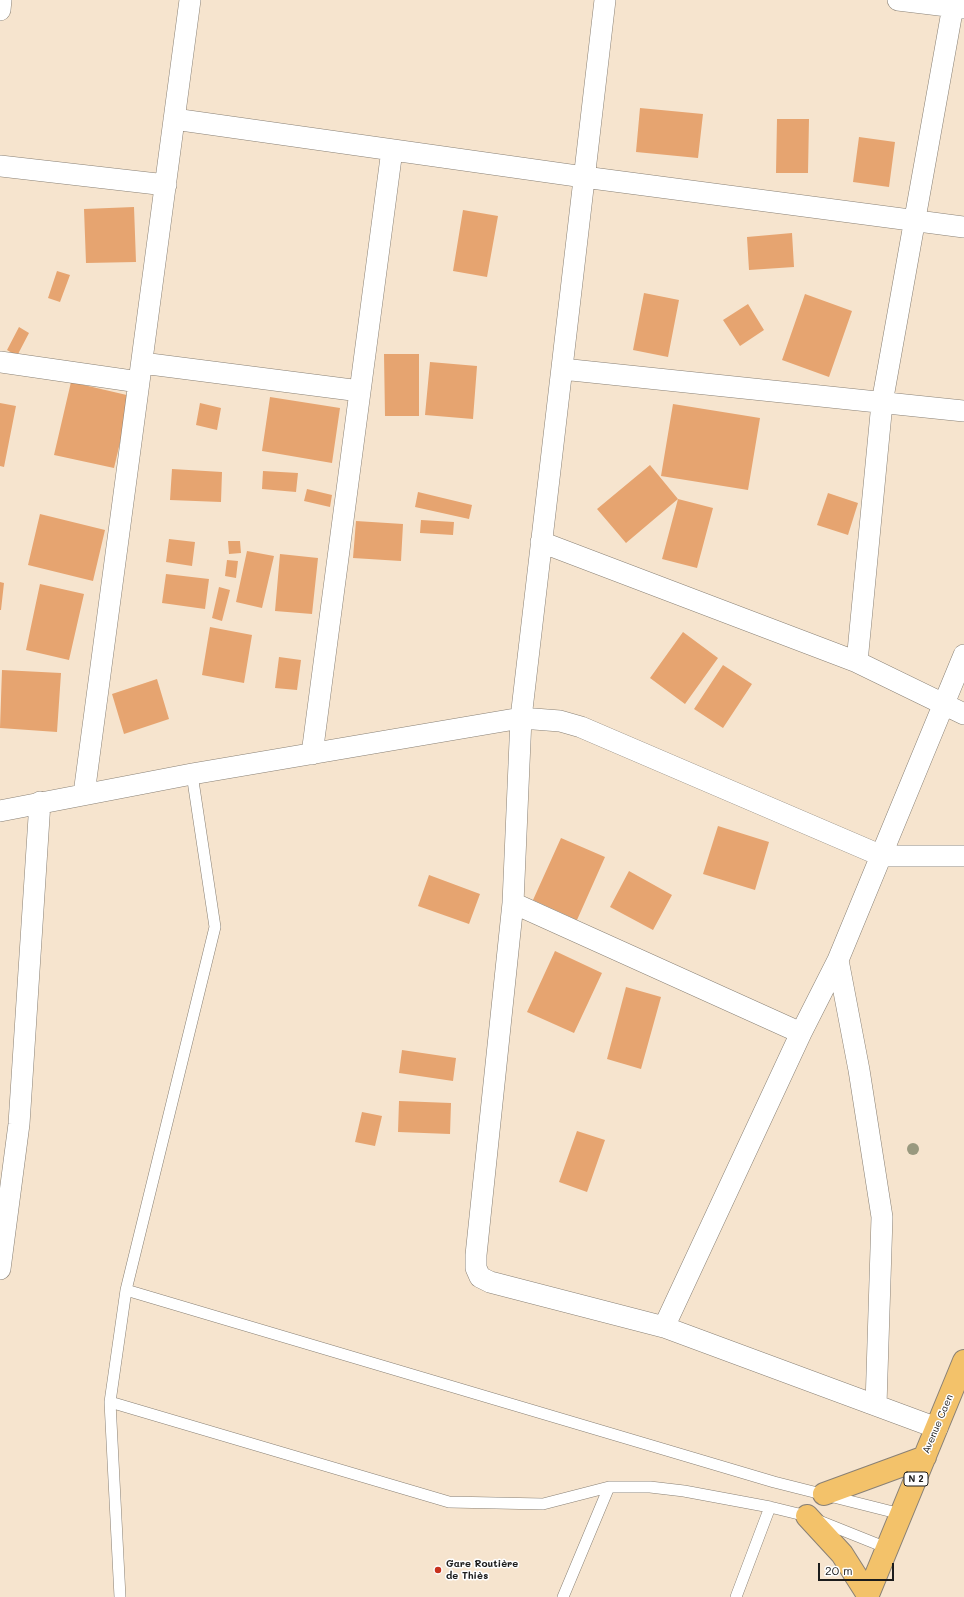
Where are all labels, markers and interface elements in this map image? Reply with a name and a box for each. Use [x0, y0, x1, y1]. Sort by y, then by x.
street label: Avenue Caen [920, 1393, 956, 1455]
road number: N 2 [904, 1472, 928, 1486]
scale bar [820, 1555, 896, 1581]
place label: Gare Routière de Thiès [446, 1558, 518, 1582]
text: 20 m [825, 1562, 853, 1578]
marker: Gare Routière de Thiès [433, 1565, 443, 1575]

